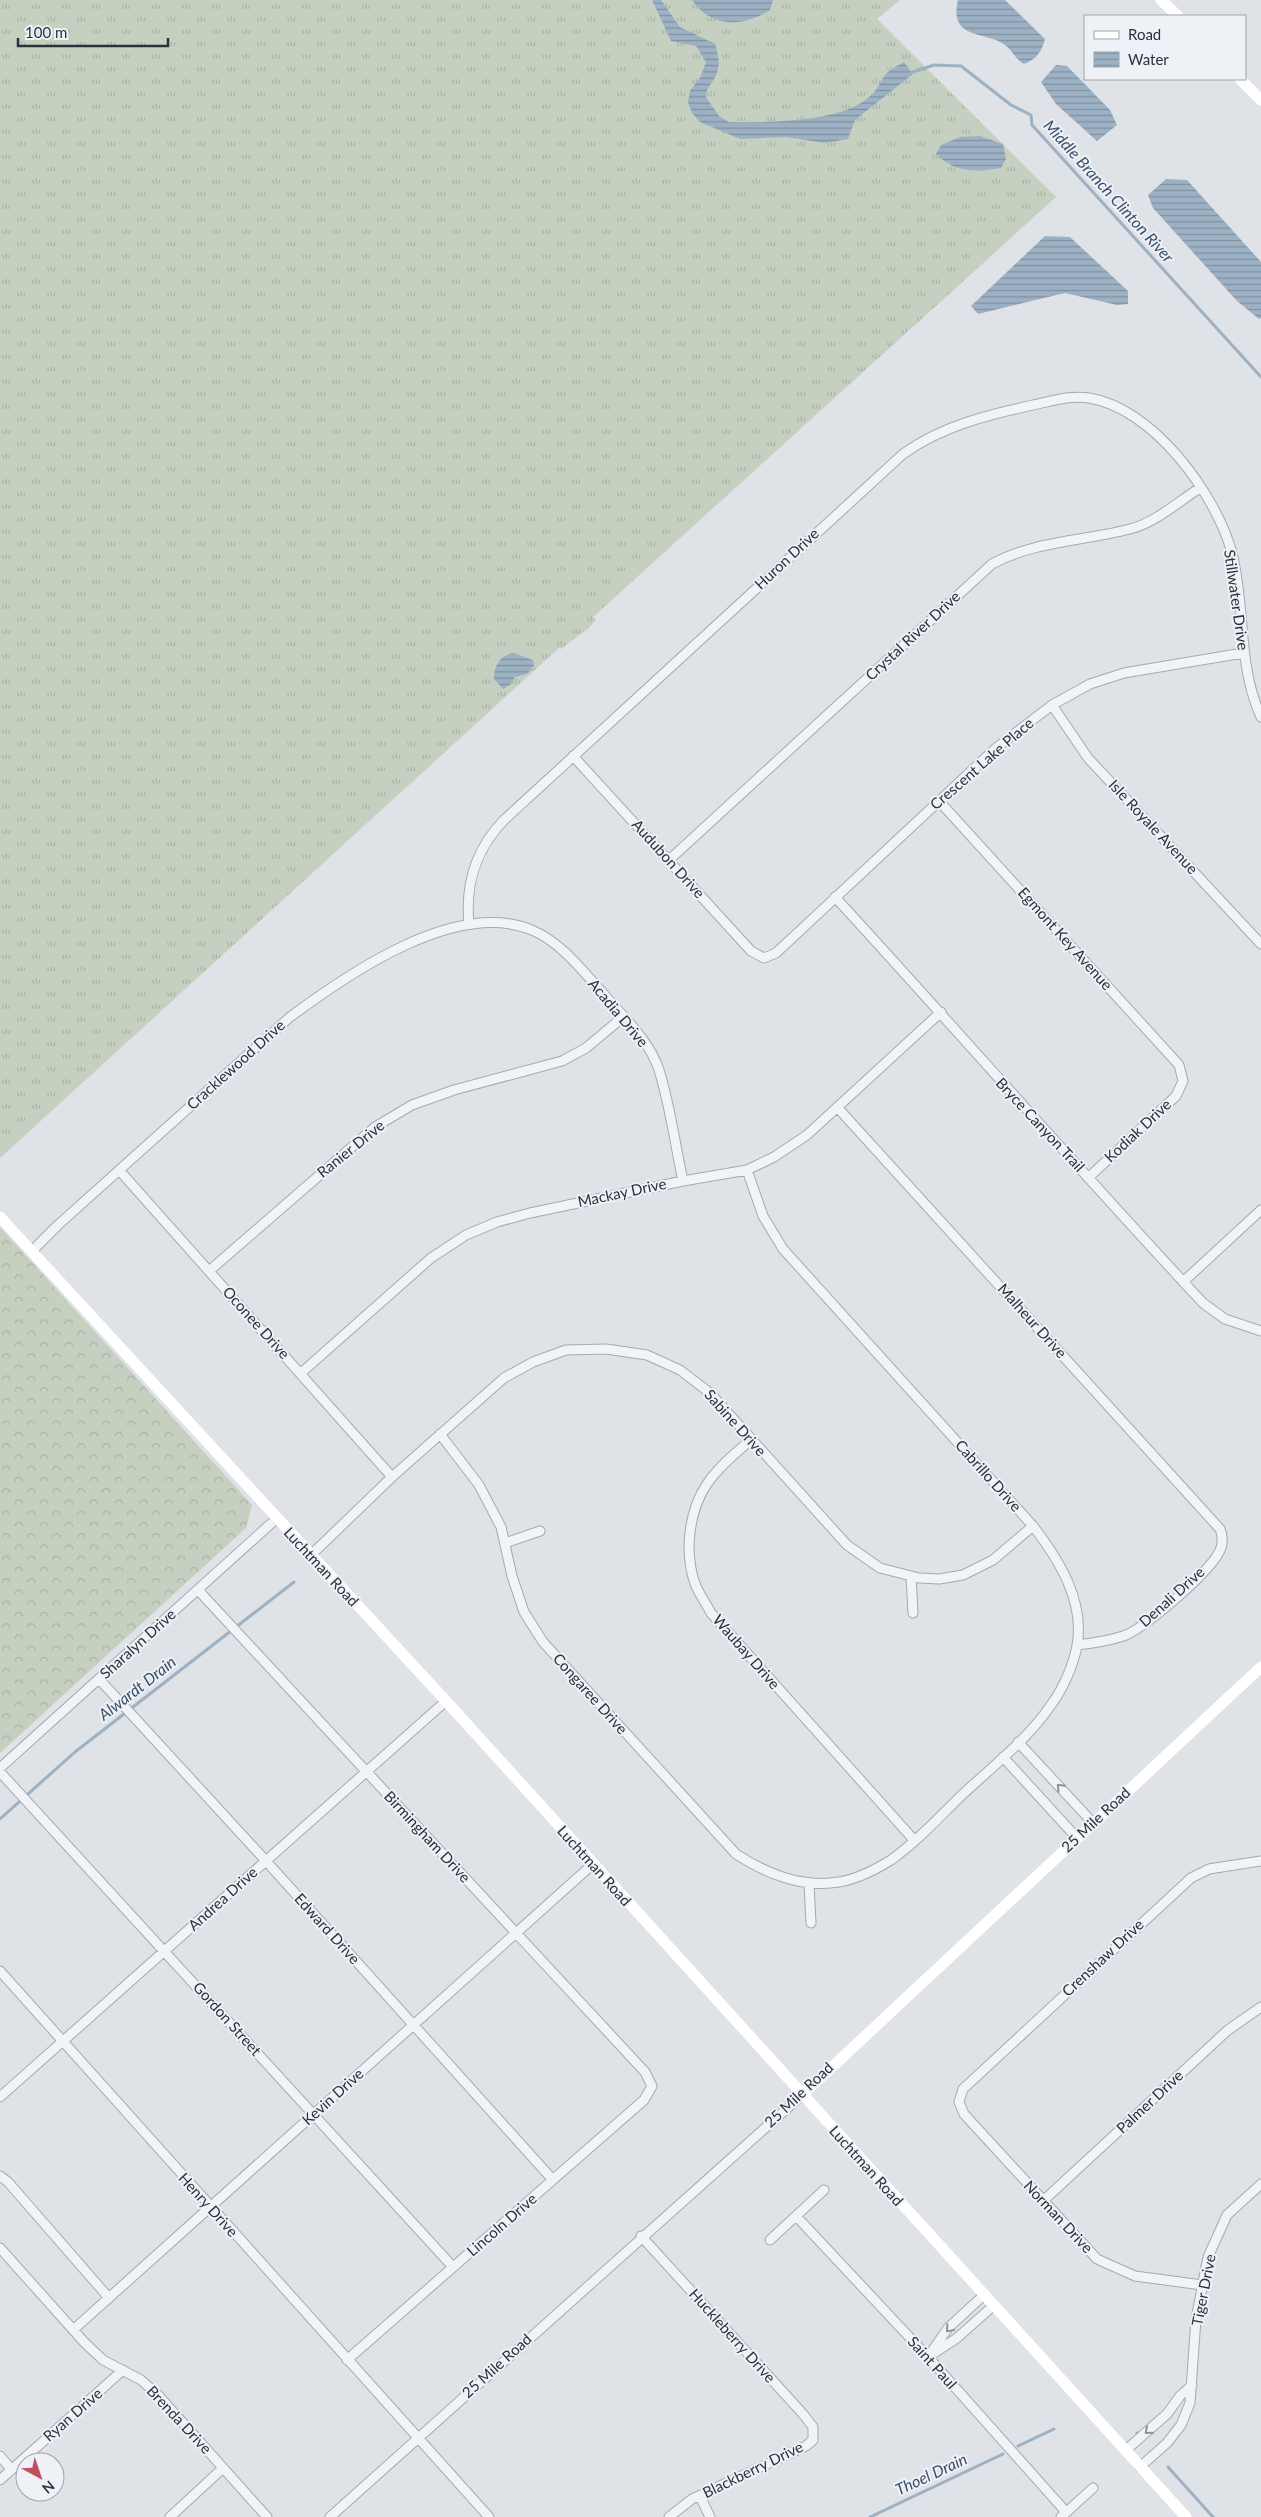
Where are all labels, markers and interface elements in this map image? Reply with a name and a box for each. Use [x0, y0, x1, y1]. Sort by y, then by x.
scale bar [18, 15, 168, 47]
legend [1084, 15, 1246, 80]
text: 100 m [25, 23, 67, 41]
text: Road [1128, 25, 1161, 43]
text: Water [1128, 50, 1169, 68]
water label: Middle Branch Clinton River [1040, 116, 1179, 266]
street label: Huron Drive [750, 524, 822, 593]
street label: Stillwater Drive [1221, 549, 1253, 651]
street label: Crystal River Drive [861, 587, 963, 684]
street label: Crescent Lake Place [926, 713, 1037, 813]
street label: Isle Royale Avenue [1105, 775, 1202, 877]
street label: Audubon Drive [629, 815, 709, 902]
street label: Egmont Key Avenue [1015, 883, 1117, 993]
street label: Acadia Drive [585, 975, 653, 1050]
street label: Cracklewood Drive [183, 1015, 288, 1113]
street label: Bryce Canyon Trail [993, 1074, 1089, 1175]
street label: Kodiak Drive [1100, 1095, 1174, 1166]
street label: Ranier Drive [313, 1116, 388, 1181]
street label: Mackay Drive [576, 1174, 668, 1210]
street label: Malheur Drive [995, 1279, 1071, 1361]
street label: Oconee Drive [220, 1282, 294, 1362]
street label: Sabine Drive [701, 1385, 770, 1459]
street label: Cabrillo Drive [952, 1436, 1026, 1515]
street label: Luchtman Road [280, 1523, 363, 1610]
street label: Denali Drive [1135, 1562, 1208, 1630]
street label: Sharalyn Drive [96, 1604, 179, 1682]
street label: Waubay Drive [709, 1610, 784, 1692]
street label: Congaree Drive [550, 1649, 632, 1738]
water label: Alwardt Drain [93, 1652, 179, 1724]
street label: 25 Mile Road [1057, 1783, 1133, 1856]
one-way arrow [1057, 1784, 1066, 1793]
street label: Birmingham Drive [381, 1787, 475, 1886]
street label: Luchtman Road [554, 1822, 635, 1909]
street label: Andrea Drive [184, 1862, 261, 1934]
street label: Edward Drive [291, 1889, 364, 1968]
street label: Crenshaw Drive [1058, 1915, 1147, 2000]
street label: Gordon Street [190, 1978, 266, 2059]
street label: 25 Mile Road [760, 2058, 836, 2131]
street label: Kevin Drive [298, 2064, 367, 2129]
street label: Palmer Drive [1112, 2066, 1187, 2137]
street label: Luchtman Road [826, 2122, 907, 2209]
street label: Henry Drive [175, 2169, 242, 2240]
street label: Norman Drive [1020, 2176, 1097, 2257]
street label: Lincoln Drive [463, 2189, 540, 2259]
street label: Tiger Drive [1187, 2252, 1219, 2327]
street label: Huckleberry Drive [686, 2285, 780, 2386]
one-way arrow [945, 2323, 954, 2332]
street label: 25 Mile Road [458, 2329, 535, 2401]
street label: Saint Paul [904, 2332, 961, 2392]
street label: Brenda Drive [144, 2382, 216, 2457]
street label: Ryan Drive [39, 2384, 106, 2445]
one-way arrow [1144, 2425, 1153, 2434]
street label: Blackberry Drive [699, 2437, 806, 2501]
water label: Thoel Drain [892, 2449, 970, 2498]
north arrow [15, 2452, 65, 2502]
text: N [39, 2477, 58, 2497]

